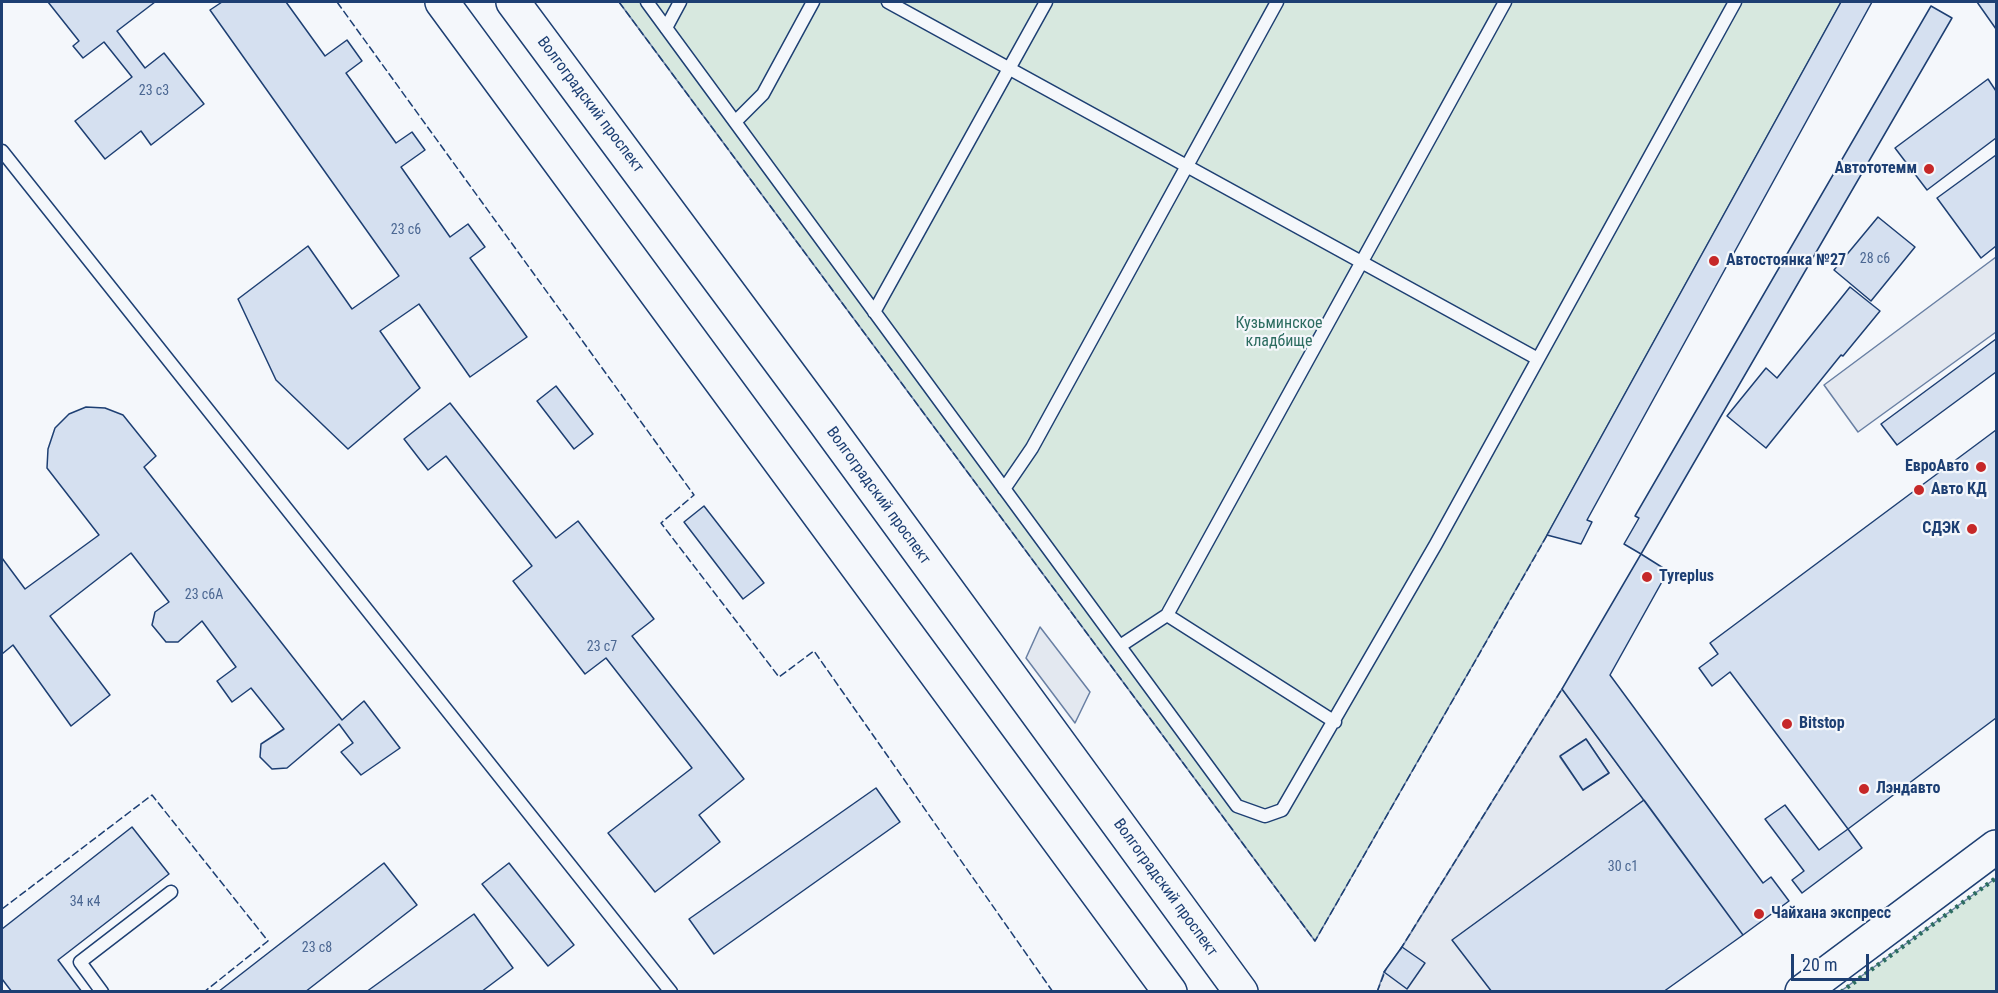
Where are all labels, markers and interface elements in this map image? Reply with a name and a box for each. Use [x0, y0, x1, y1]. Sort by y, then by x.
street label: Волгоградский проспект [533, 33, 647, 177]
house number: 23 с3 [139, 83, 169, 99]
place label: Автототемм [1834, 159, 1917, 179]
marker: Автототемм [1922, 162, 1936, 176]
house number: 23 с6 [391, 222, 421, 238]
place label: Автостоянка №27 [1726, 251, 1846, 271]
house number: 28 с6 [1860, 251, 1890, 267]
marker: Автостоянка №27 [1707, 254, 1721, 268]
park label: Кузьминское кладбище [1235, 314, 1323, 352]
street label: Волгоградский проспект [822, 423, 934, 569]
place label: ЕвроАвто [1905, 457, 1969, 477]
marker: ЕвроАвто [1974, 460, 1988, 474]
place label: Авто КД [1931, 480, 1987, 500]
marker: Авто КД [1912, 483, 1926, 497]
place label: СДЭК [1922, 519, 1960, 539]
marker: СДЭК [1965, 522, 1979, 536]
place label: Tyreplus [1659, 567, 1714, 587]
marker: Tyreplus [1640, 570, 1654, 584]
house number: 23 с6А [185, 587, 223, 603]
house number: 23 с7 [587, 639, 617, 655]
place label: Bitstop [1799, 714, 1845, 734]
marker: Bitstop [1780, 717, 1794, 731]
place label: Лэндавто [1876, 779, 1941, 799]
marker: Лэндавто [1857, 782, 1871, 796]
street label: Волгоградский проспект [1109, 815, 1221, 961]
house number: 30 с1 [1608, 859, 1638, 875]
house number: 34 к4 [70, 894, 100, 910]
place label: Чайхана экспресс [1771, 904, 1891, 924]
marker: Чайхана экспресс [1752, 907, 1766, 921]
house number: 23 с8 [302, 940, 332, 956]
scale bar [1794, 942, 1872, 980]
text: 20 m [1802, 954, 1837, 975]

